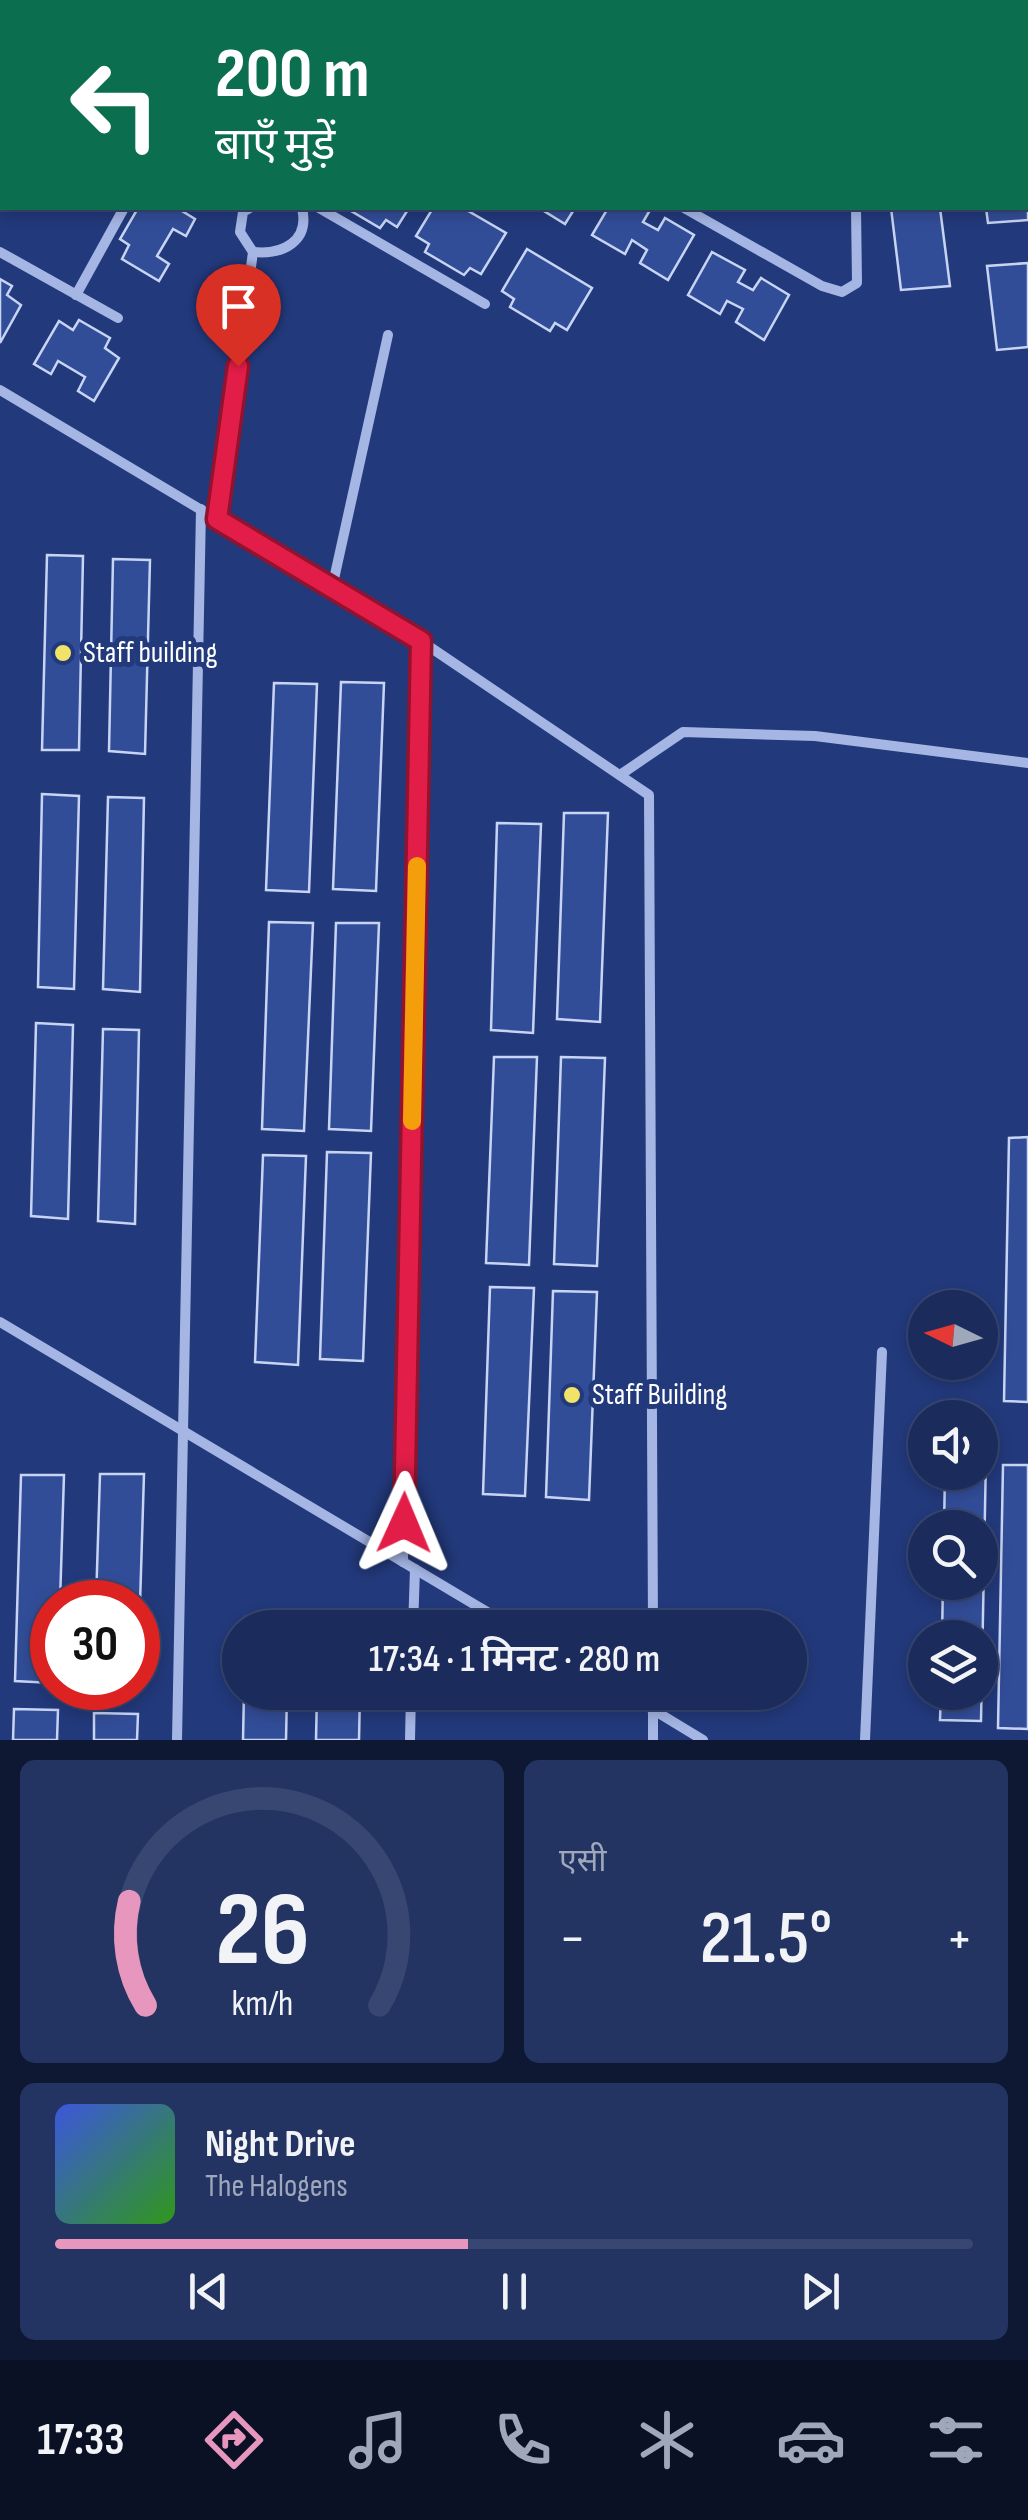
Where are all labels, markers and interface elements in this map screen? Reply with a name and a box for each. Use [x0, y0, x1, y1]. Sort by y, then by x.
text: 200 m [215, 33, 370, 117]
icon: left [50, 40, 180, 170]
text: बाएँ मुड़ें [215, 118, 335, 173]
pin [196, 264, 281, 367]
icon: arrive [211, 279, 266, 334]
place label: Staff building [83, 635, 217, 671]
marker: Staff building [52, 642, 74, 664]
north arrow [908, 1290, 998, 1380]
map controls [908, 1290, 998, 1710]
place label: Staff Building [592, 1377, 727, 1413]
marker: Staff Building [561, 1384, 583, 1406]
button: sound [908, 1400, 998, 1490]
position arrow [352, 1471, 456, 1575]
button: search [908, 1510, 998, 1600]
speed limit sign: 30 [30, 1580, 160, 1710]
button: layers [908, 1620, 998, 1710]
text: 17:34 · 1 मिनट · 280 m [369, 1637, 660, 1682]
text: एसी [559, 1842, 607, 1881]
text: 26 [215, 1869, 309, 1994]
text: 21.5° [700, 1894, 832, 1985]
text: − [559, 1906, 586, 1973]
text: + [946, 1906, 973, 1973]
text: km/h [231, 1983, 293, 2026]
text: Night Drive [205, 2122, 356, 2167]
text: The Halogens [205, 2167, 348, 2206]
icon: previous [181, 2264, 236, 2319]
icon: pause [487, 2264, 542, 2319]
icon: next [793, 2264, 848, 2319]
icon: directions [199, 2405, 269, 2475]
icon: music [343, 2405, 413, 2475]
icon: phone [488, 2405, 558, 2475]
icon: climate [632, 2405, 702, 2475]
icon: car [776, 2405, 846, 2475]
icon: filters [921, 2405, 991, 2475]
text: 17:33 [37, 2413, 124, 2468]

